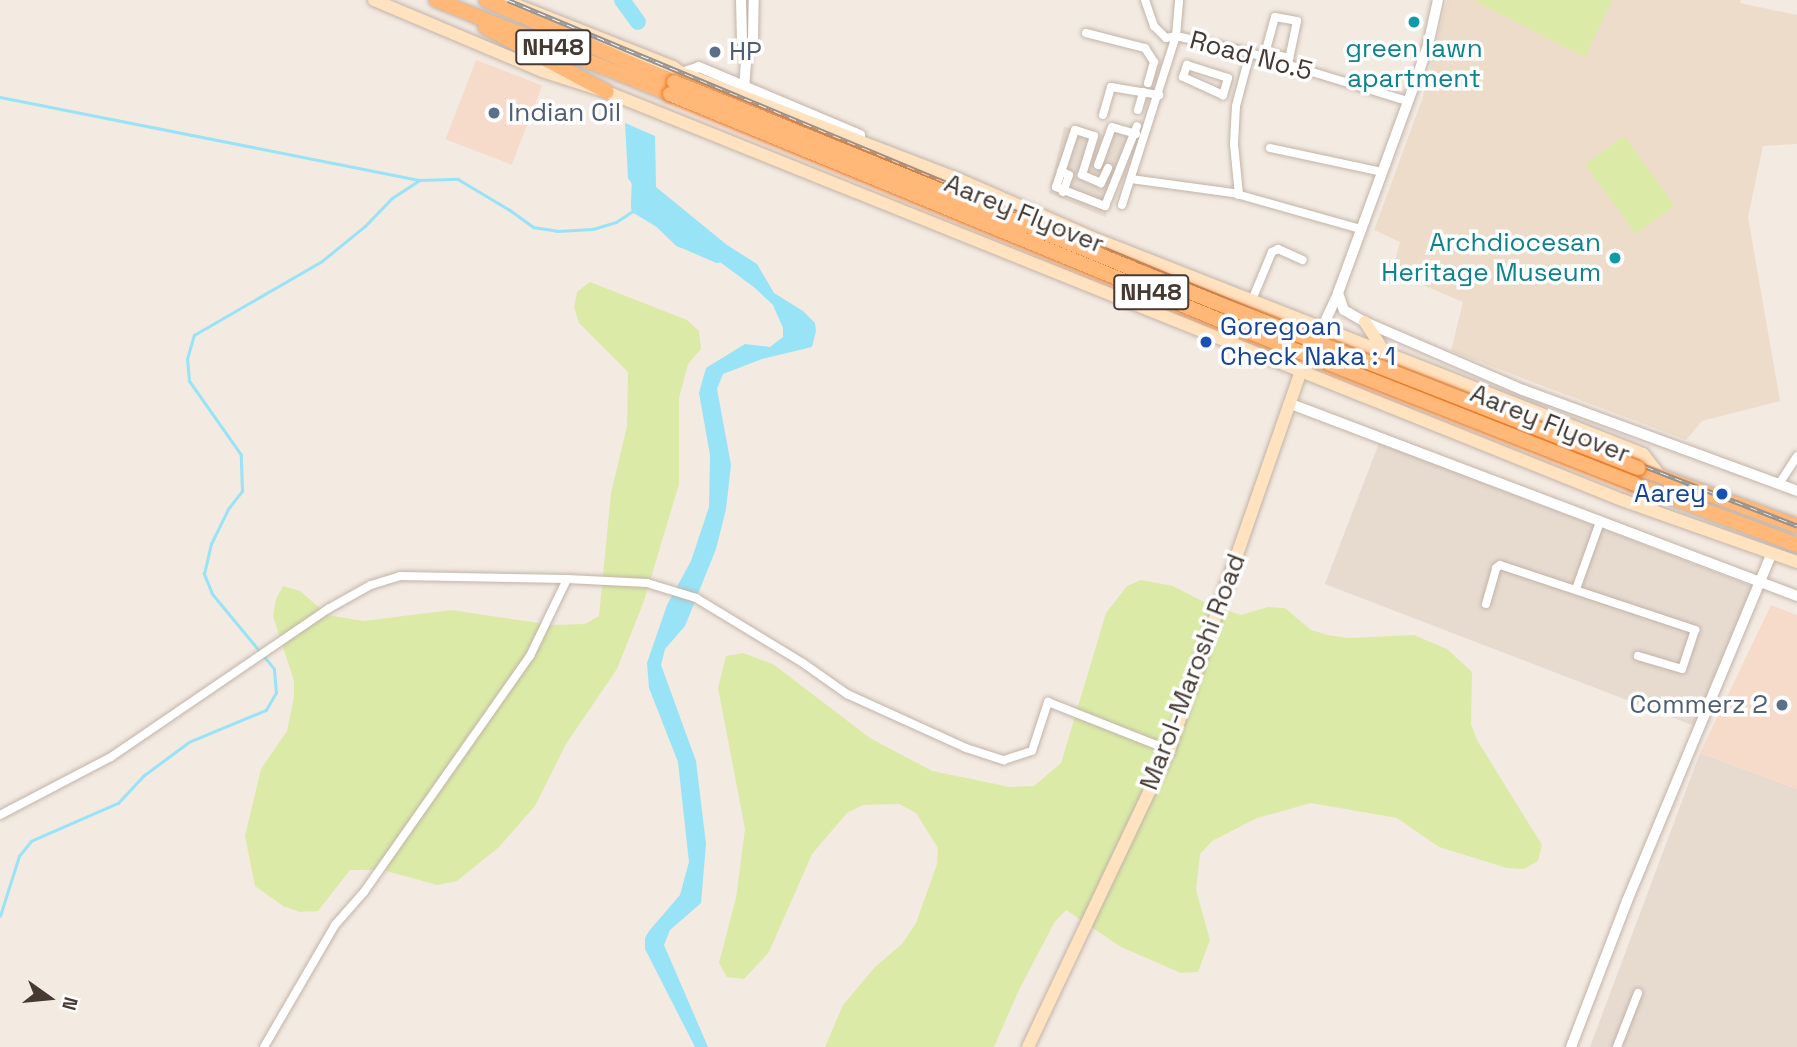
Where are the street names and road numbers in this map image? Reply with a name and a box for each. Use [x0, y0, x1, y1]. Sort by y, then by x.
street label: Road No.5 [1186, 25, 1316, 87]
road number: NH48 [514, 27, 592, 68]
street label: Aarey Flyover [940, 168, 1108, 260]
road number: NH48 [1112, 272, 1190, 312]
street label: Aarey Flyover [1466, 378, 1634, 470]
street label: Marol-Maroshi Road [1134, 550, 1252, 794]

